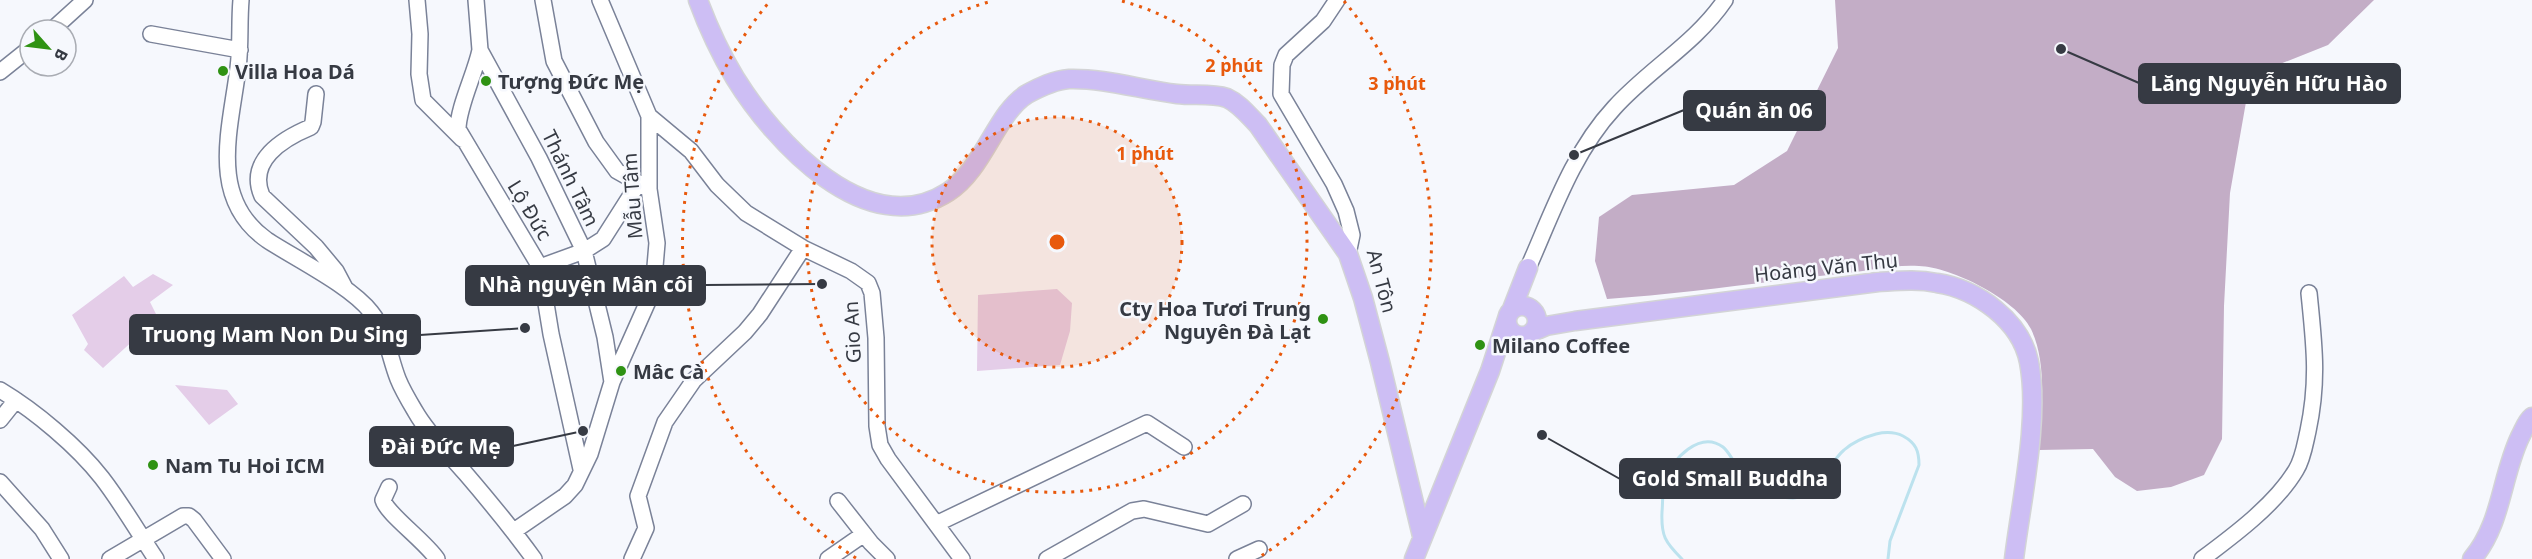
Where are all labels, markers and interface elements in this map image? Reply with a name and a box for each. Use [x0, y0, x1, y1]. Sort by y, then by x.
north arrow [18, 18, 78, 78]
text: B [49, 45, 73, 65]
text: 2 phút [1205, 53, 1263, 77]
place label: Villa Hoa Dá [235, 58, 355, 85]
marker: Villa Hoa Dá [216, 64, 230, 78]
callout: Lăng Nguyễn Hữu Hào [2139, 64, 2400, 103]
place label: Tượng Đức Mẹ [498, 68, 644, 95]
text: Lăng Nguyễn Hữu Hào [2150, 69, 2388, 97]
text: 3 phút [1368, 71, 1426, 95]
marker: Tượng Đức Mẹ [479, 74, 493, 88]
callout: Quán ăn 06 [1684, 91, 1825, 130]
text: Quán ăn 06 [1695, 96, 1813, 124]
street label: Thánh Tâm [536, 125, 606, 231]
text: 1 phút [1116, 141, 1174, 165]
street label: Mẫu Tâm [616, 152, 648, 240]
street label: Lộ Đức [502, 175, 558, 245]
centre of rings [1047, 232, 1067, 252]
street label: An Tôn [1361, 246, 1403, 316]
street label: Hoàng Văn Thụ [1753, 246, 1899, 288]
callout: Nhà nguyện Mân côi [466, 266, 705, 305]
text: Nhà nguyện Mân côi [479, 270, 693, 298]
place label: Cty Hoa Tươi Trung Nguyên Đà Lạt [1119, 295, 1311, 345]
street label: Gio An [837, 300, 867, 364]
marker: Cty Hoa Tươi Trung Nguyên Đà Lạt [1316, 312, 1330, 326]
callout: Truong Mam Non Du Sing [130, 315, 420, 354]
text: Truong Mam Non Du Sing [142, 320, 408, 348]
place label: Milano Coffee [1492, 332, 1630, 359]
marker: Milano Coffee [1473, 338, 1487, 352]
place label: Mâc Cà [633, 358, 704, 385]
marker: Mâc Cà [614, 364, 628, 378]
callout: Đài Đức Mẹ [370, 427, 513, 466]
text: Đài Đức Mẹ [381, 432, 501, 460]
place label: Nam Tu Hoi ICM [165, 452, 325, 479]
marker: Nam Tu Hoi ICM [146, 458, 160, 472]
callout: Gold Small Buddha [1620, 459, 1840, 498]
text: Gold Small Buddha [1632, 464, 1828, 492]

